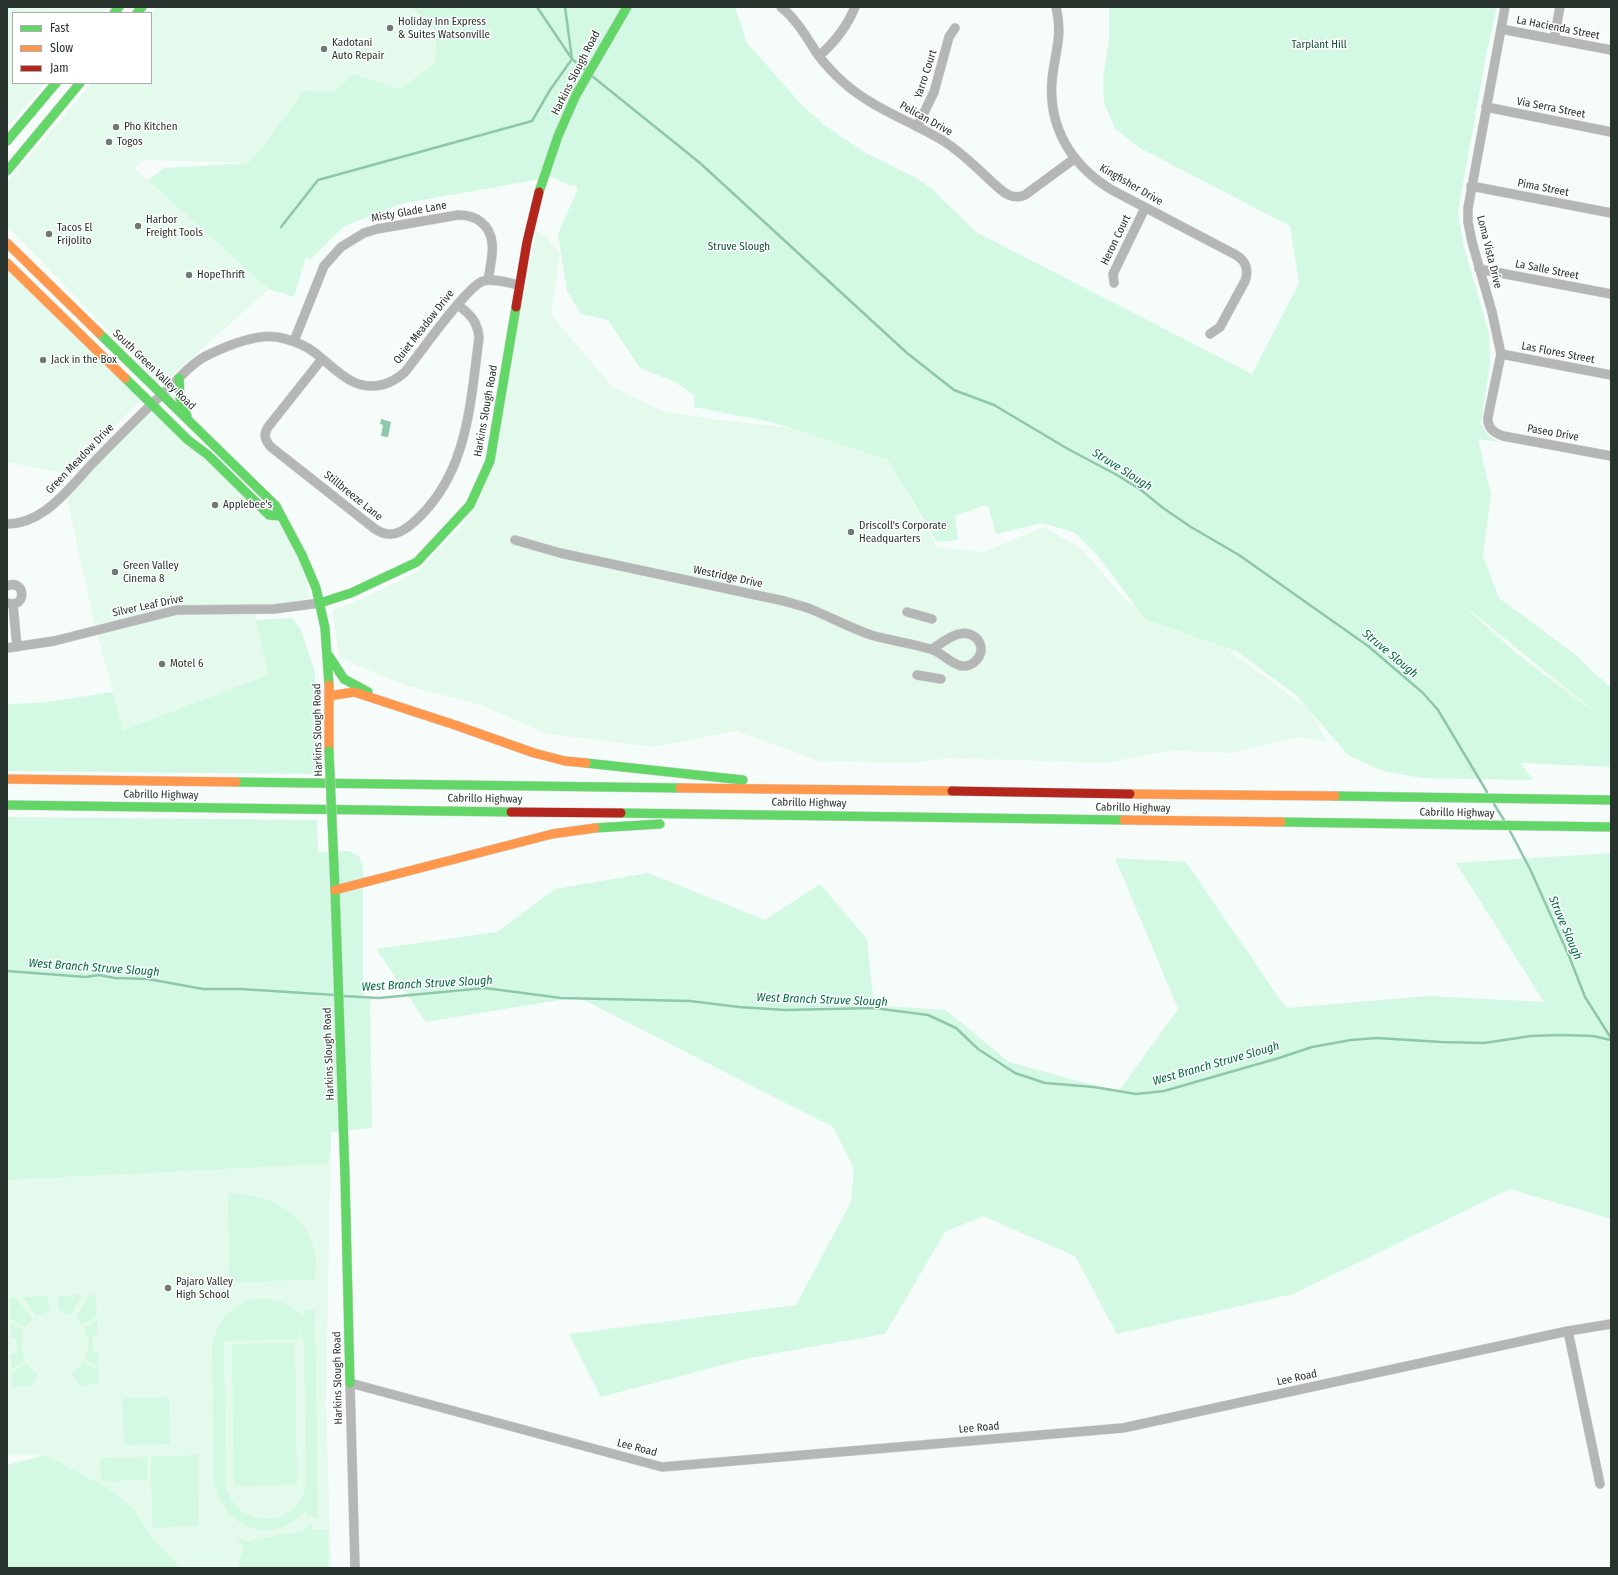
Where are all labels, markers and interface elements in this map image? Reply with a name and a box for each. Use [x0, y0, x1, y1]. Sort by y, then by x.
legend [12, 12, 152, 84]
street label: La Hacienda Street [1515, 13, 1601, 43]
place label: Holiday Inn Express & Suites Watsonville [398, 15, 490, 41]
text: Fast [50, 21, 69, 35]
marker: Holiday Inn Express & Suites Watsonville [385, 23, 395, 33]
street label: Harkins Slough Road [549, 29, 603, 117]
place label: Kadotani Auto Repair [332, 36, 384, 62]
park label: Tarplant Hill [1291, 38, 1347, 52]
text: Slow [50, 41, 73, 55]
marker: Kadotani Auto Repair [319, 44, 329, 54]
street label: Yarro Court [912, 48, 940, 100]
text: Jam [50, 61, 68, 75]
street label: Via Serra Street [1516, 95, 1586, 121]
street label: Pelican Drive [897, 99, 955, 139]
place label: Pho Kitchen [124, 120, 177, 134]
marker: Pho Kitchen [111, 122, 121, 132]
place label: Togos [117, 135, 143, 149]
marker: Togos [104, 137, 114, 147]
street label: Kingfisher Drive [1097, 162, 1165, 208]
street label: Pima Street [1516, 177, 1570, 199]
street label: Misty Glade Lane [370, 199, 448, 225]
place label: Harbor Freight Tools [146, 213, 203, 239]
street label: Heron Court [1098, 213, 1134, 267]
street label: Loma Vista Drive [1474, 214, 1504, 290]
place label: Tacos El Frijolito [57, 221, 92, 247]
marker: Harbor Freight Tools [133, 221, 143, 231]
marker: Tacos El Frijolito [44, 229, 54, 239]
park label: Struve Slough [708, 240, 770, 254]
street label: La Salle Street [1514, 257, 1580, 283]
place label: HopeThrift [197, 268, 245, 282]
marker: HopeThrift [184, 270, 194, 280]
street label: Quiet Meadow Drive [391, 287, 457, 367]
street label: South Green Valley Road [110, 327, 198, 413]
street label: Las Flores Street [1520, 339, 1596, 367]
place label: Jack in the Box [51, 353, 117, 367]
marker: Jack in the Box [38, 355, 48, 365]
street label: Harkins Slough Road [471, 364, 501, 458]
street label: Green Meadow Drive [43, 421, 117, 497]
street label: Paseo Drive [1526, 422, 1580, 444]
water label: Struve Slough [1089, 446, 1155, 494]
street label: Stillbreeze Lane [321, 468, 385, 524]
place label: Applebee's [223, 498, 272, 512]
marker: Applebee's [210, 500, 220, 510]
place label: Driscoll's Corporate Headquarters [859, 519, 946, 545]
marker: Driscoll's Corporate Headquarters [846, 527, 856, 537]
place label: Green Valley Cinema 8 [123, 559, 179, 585]
street label: Westridge Drive [692, 563, 764, 591]
marker: Green Valley Cinema 8 [110, 567, 120, 577]
street label: Silver Leaf Drive [111, 592, 185, 620]
water label: Struve Slough [1359, 627, 1421, 681]
place label: Motel 6 [170, 657, 203, 671]
marker: Motel 6 [157, 659, 167, 669]
street label: Harkins Slough Road [311, 683, 325, 777]
street label: Cabrillo Highway [123, 788, 199, 802]
street label: Cabrillo Highway [447, 792, 523, 806]
street label: Cabrillo Highway [771, 796, 847, 810]
street label: Cabrillo Highway [1095, 801, 1171, 815]
street label: Cabrillo Highway [1419, 806, 1495, 820]
water label: Struve Slough [1545, 894, 1585, 962]
water label: West Branch Struve Slough [28, 956, 160, 980]
water label: West Branch Struve Slough [361, 973, 493, 995]
water label: West Branch Struve Slough [756, 991, 888, 1009]
street label: Harkins Slough Road [321, 1007, 337, 1101]
water label: West Branch Struve Slough [1151, 1039, 1281, 1089]
place label: Pajaro Valley High School [176, 1275, 233, 1301]
marker: Pajaro Valley High School [163, 1283, 173, 1293]
street label: Harkins Slough Road [331, 1331, 345, 1425]
street label: Lee Road [1276, 1367, 1318, 1389]
street label: Lee Road [958, 1420, 1000, 1436]
street label: Lee Road [616, 1436, 658, 1460]

